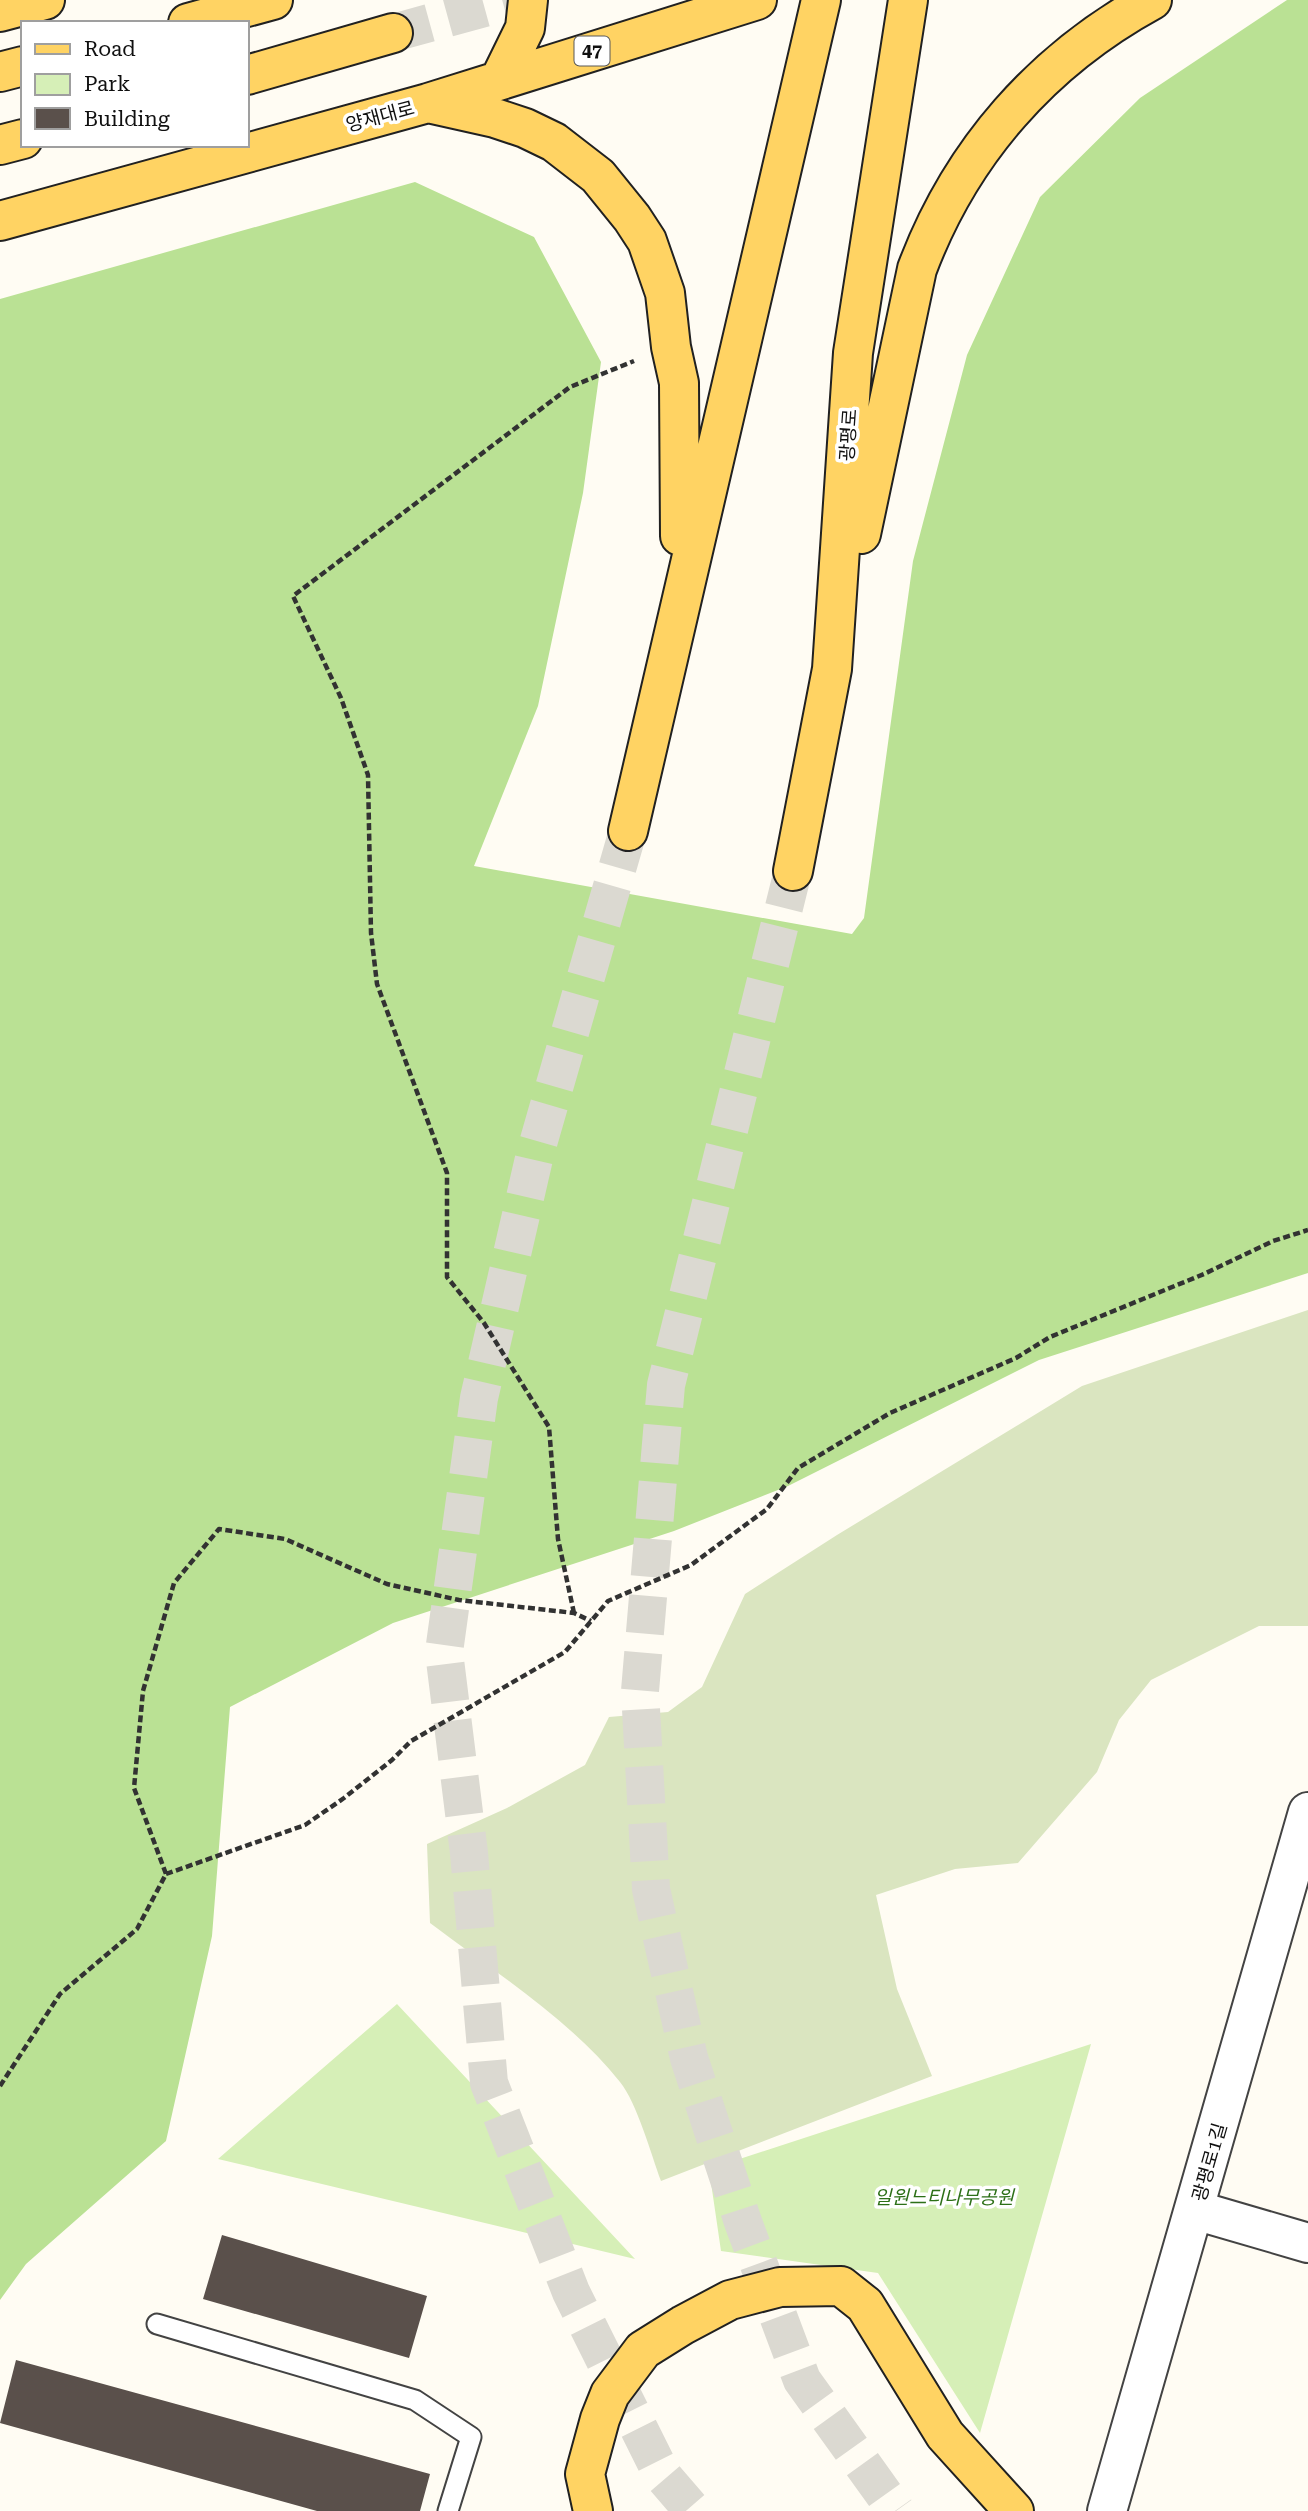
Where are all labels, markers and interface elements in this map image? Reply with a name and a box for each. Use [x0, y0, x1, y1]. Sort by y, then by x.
legend [21, 21, 248, 147]
road number: 47 [574, 36, 610, 66]
text: Road [84, 37, 136, 61]
text: Park [84, 72, 130, 96]
street label: 양재대로 [343, 96, 417, 137]
text: Building [84, 107, 170, 131]
street label: 광평로 [835, 408, 862, 462]
street label: 광평로1길 [1187, 2120, 1232, 2204]
park label: 일원느티나무공원 [874, 2186, 1015, 2209]

